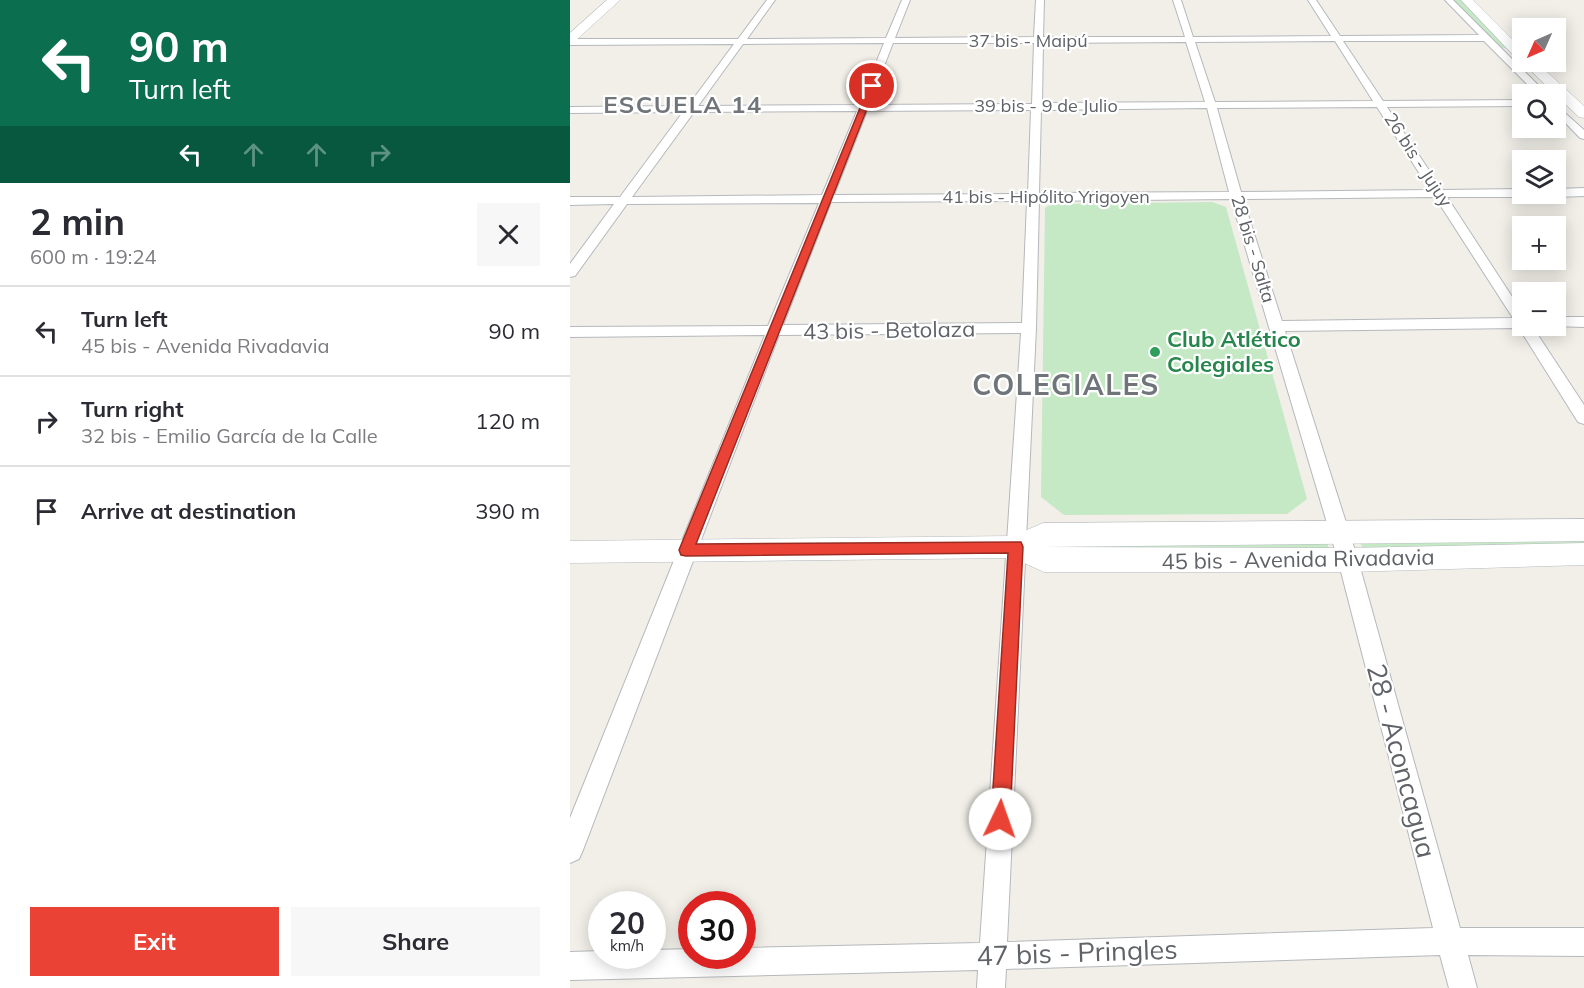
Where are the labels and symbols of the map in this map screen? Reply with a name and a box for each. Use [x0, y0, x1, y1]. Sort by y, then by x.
north arrow [1512, 18, 1566, 72]
street label: 37 bis - Maipú [968, 29, 1088, 52]
pin [846, 60, 897, 111]
district label: ESCUELA 14 [603, 89, 763, 119]
street label: 39 bis - 9 de Julio [974, 94, 1118, 117]
street label: 26 bis - Jujuy [1379, 108, 1458, 212]
street label: 41 bis - Hipólito Yrigoyen [942, 185, 1150, 208]
street label: 28 bis - Salta [1226, 193, 1281, 305]
street label: 43 bis - Betolaza [803, 314, 975, 346]
place label: Club Atlético Colegiales [1167, 325, 1301, 378]
marker: Club Atlético Colegiales [1148, 345, 1162, 359]
district label: COLEGIALES [972, 367, 1160, 402]
street label: 45 bis - Avenida Rivadavia [1161, 543, 1435, 575]
street label: 28 - Aconcagua [1360, 660, 1444, 862]
position arrow [968, 787, 1032, 851]
speed limit sign: 30 [678, 891, 756, 969]
street label: 47 bis - Pringles [976, 931, 1178, 973]

